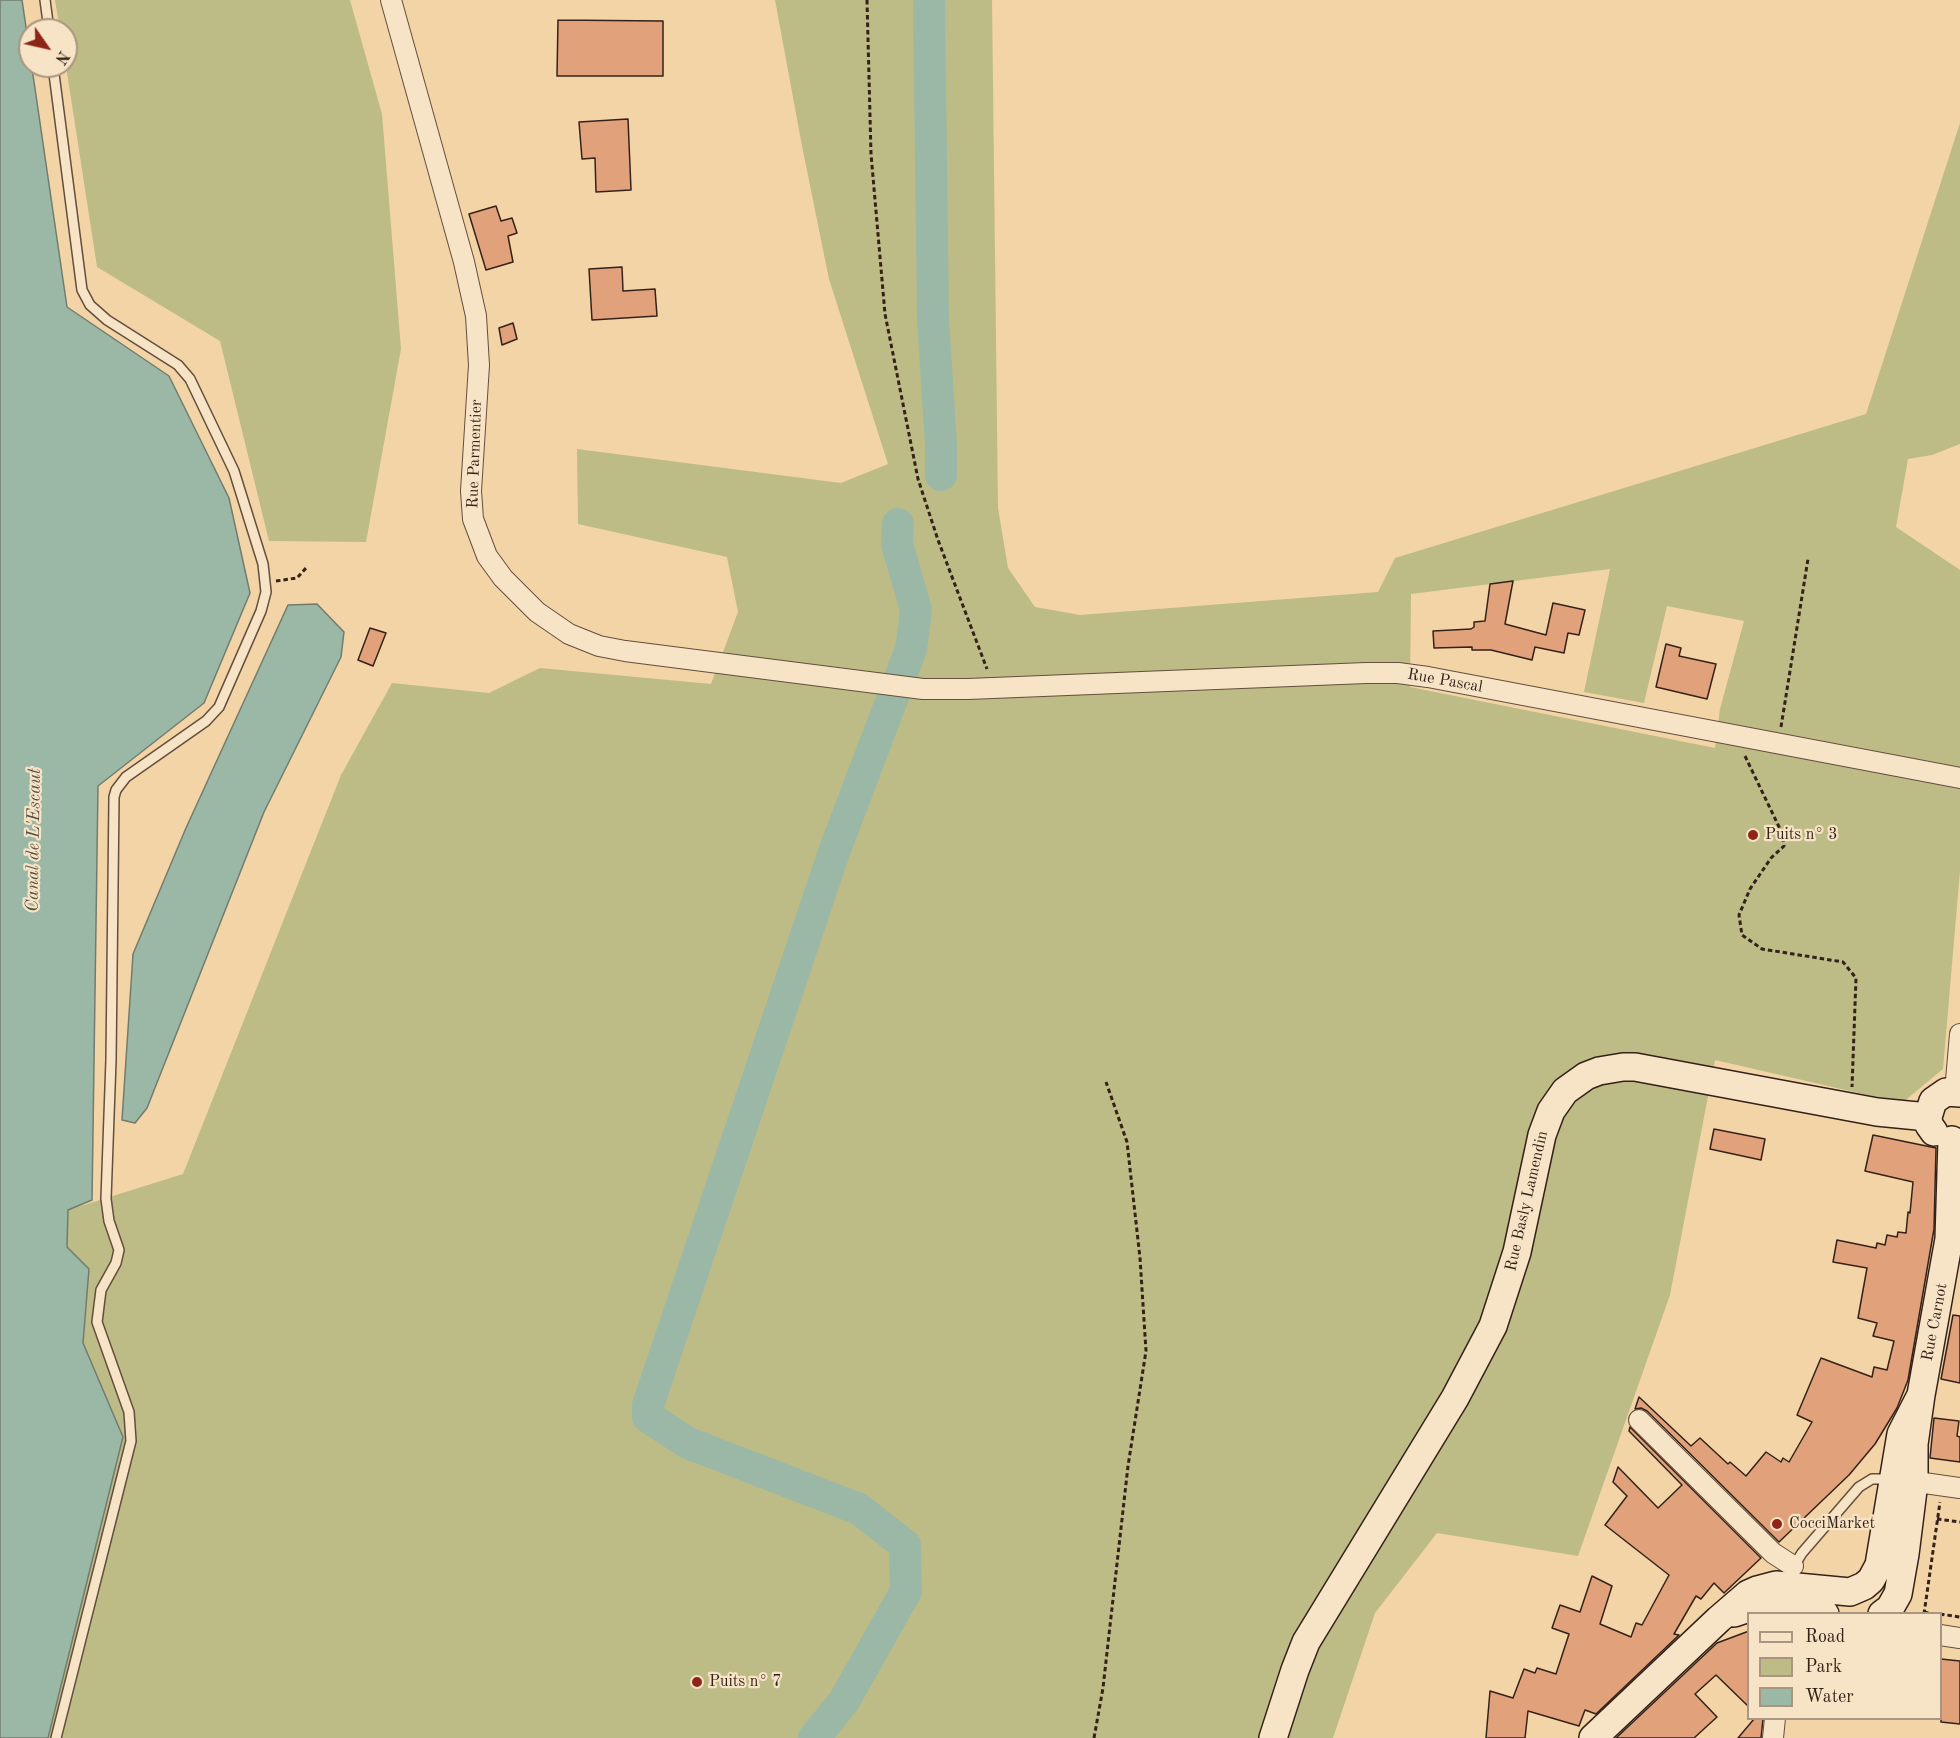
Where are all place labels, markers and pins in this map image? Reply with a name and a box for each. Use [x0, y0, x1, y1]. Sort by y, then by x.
place label: Puits n° 3 [1765, 825, 1837, 845]
marker: Puits n° 3 [1746, 828, 1760, 842]
place label: CocciMarket [1789, 1514, 1875, 1534]
marker: CocciMarket [1770, 1517, 1784, 1531]
place label: Puits n° 7 [709, 1672, 781, 1692]
marker: Puits n° 7 [690, 1675, 704, 1689]

